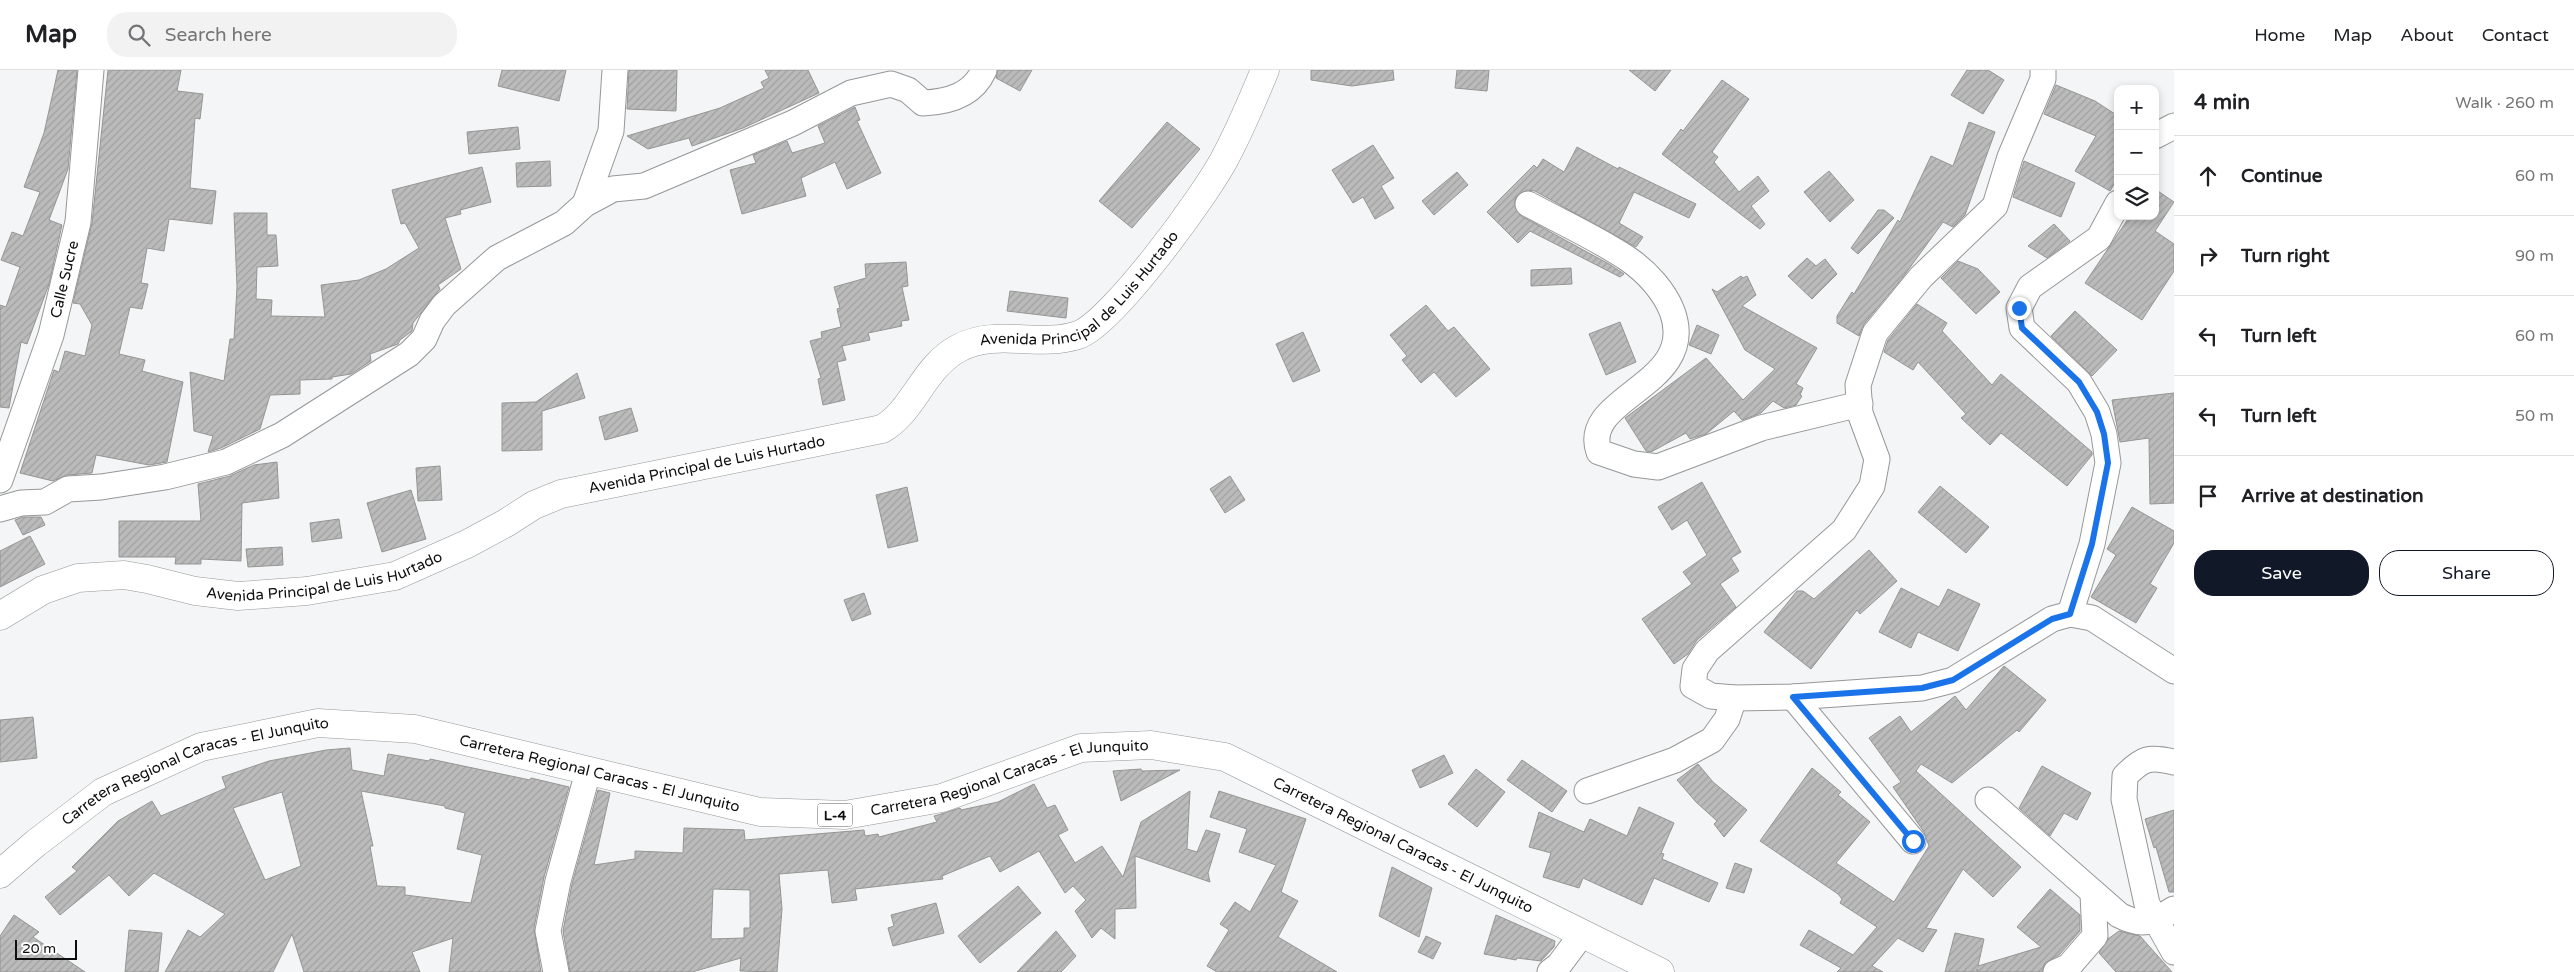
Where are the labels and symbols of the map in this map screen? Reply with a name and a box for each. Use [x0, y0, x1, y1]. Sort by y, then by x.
street label: Avenida Principal de Luis Hurtado [978, 227, 1182, 349]
street label: Calle Sucre [46, 239, 82, 320]
route end [2008, 297, 2031, 320]
street label: Avenida Principal de Luis Hurtado [587, 432, 826, 497]
street label: Avenida Principal de Luis Hurtado [205, 547, 445, 605]
street label: Carretera Regional Caracas - El Junquito [58, 714, 330, 829]
street label: Carretera Regional Caracas - El Junquito [457, 731, 742, 816]
street label: Carretera Regional Caracas - El Junquito [869, 736, 1149, 819]
street label: Carretera Regional Caracas - El Junquito [1270, 773, 1536, 917]
road number: L-4 [818, 804, 852, 826]
route start [1902, 830, 1925, 853]
scale bar [15, 937, 78, 960]

